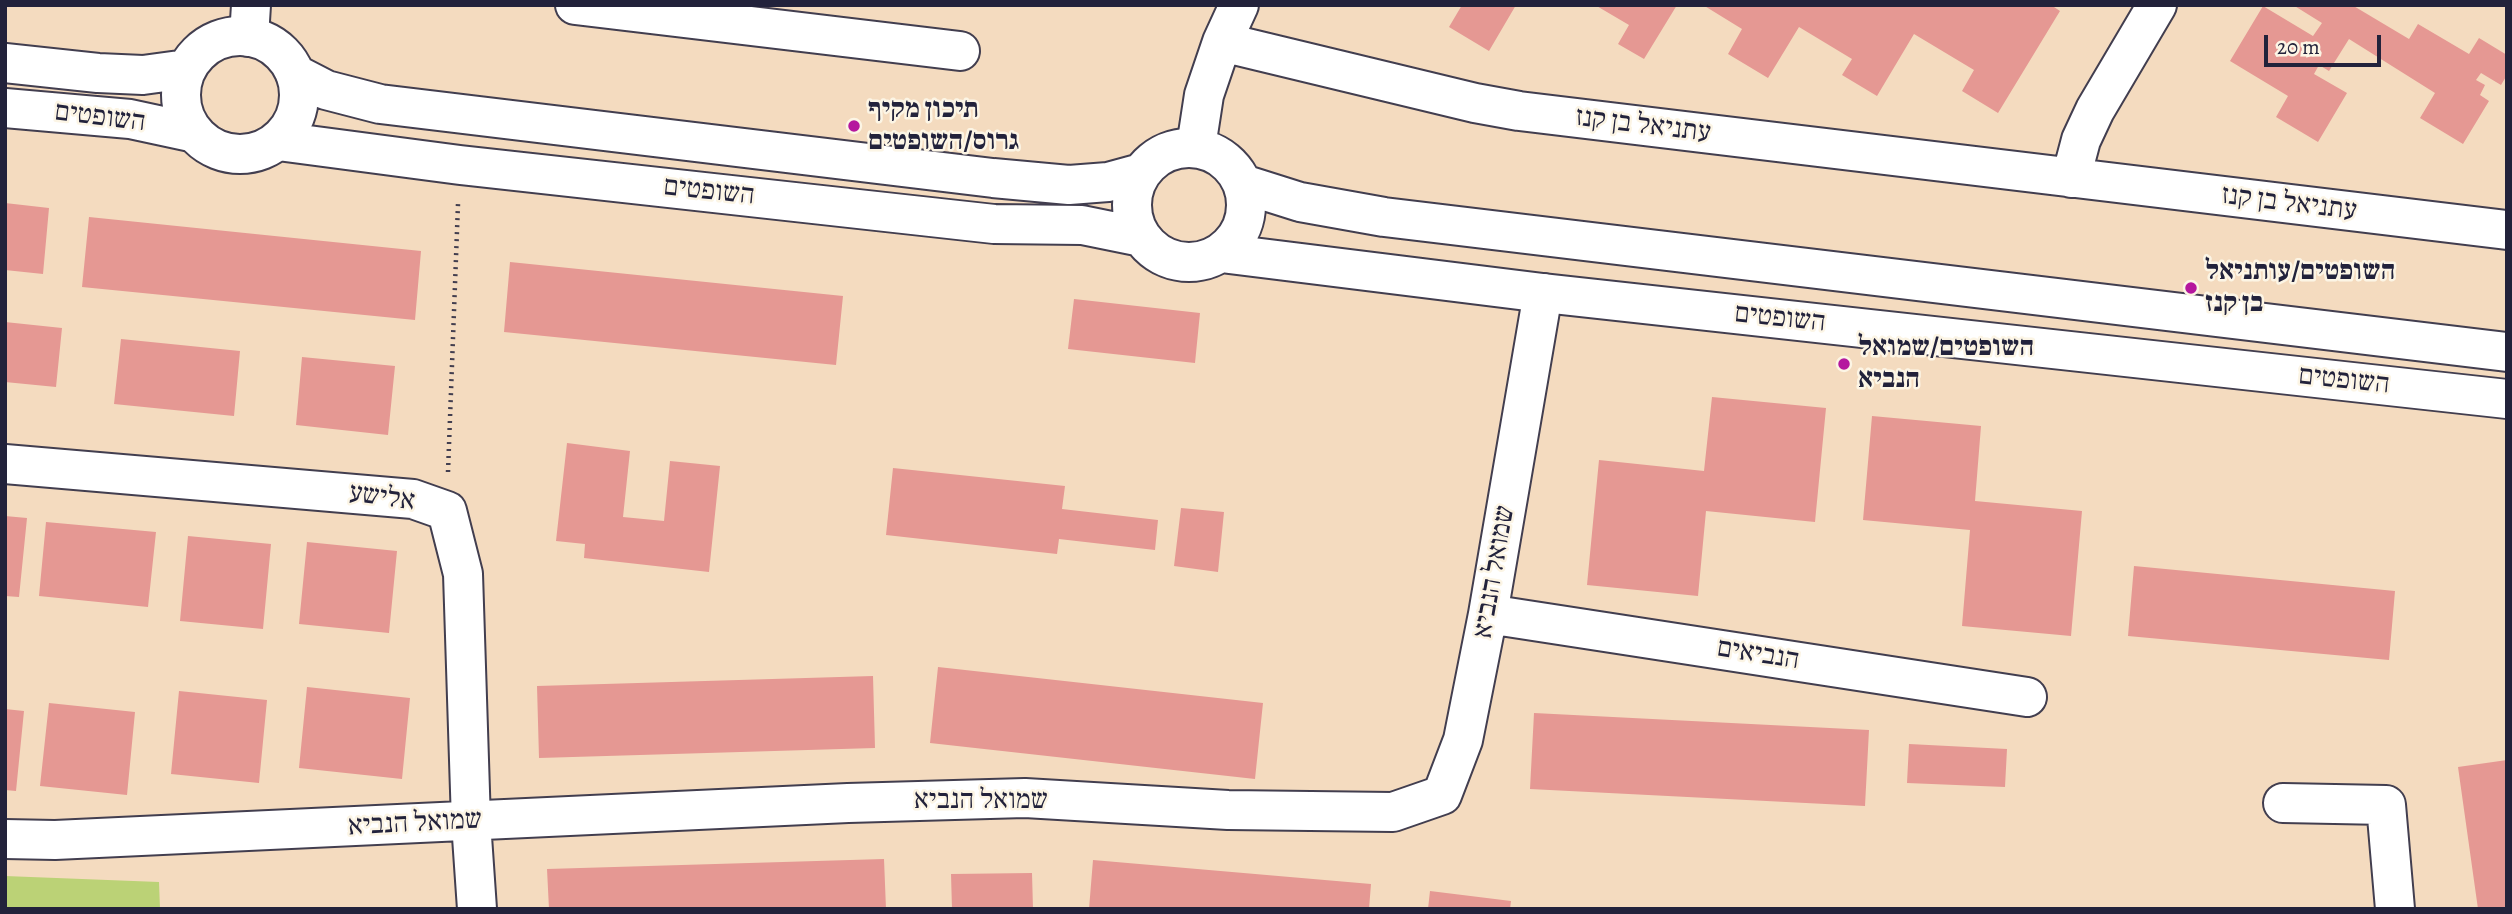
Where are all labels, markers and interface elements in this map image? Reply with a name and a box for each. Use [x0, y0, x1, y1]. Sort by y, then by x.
scale bar [2267, 21, 2384, 65]
text: 20 m [2277, 33, 2320, 61]
place label: תיכון מקיף גרוס/השופטים [868, 93, 1019, 159]
street label: השופטים [53, 96, 147, 140]
street label: עתניאל בן קנז [1573, 101, 1713, 151]
marker: תיכון מקיף גרוס/השופטים [846, 118, 862, 134]
street label: השופטים [662, 171, 756, 213]
street label: עתניאל בן קנז [2219, 179, 2359, 229]
place label: השופטים/עותניאל בן קנז [2205, 255, 2395, 321]
marker: השופטים/עותניאל בן קנז [2183, 280, 2199, 296]
street label: השופטים [1733, 298, 1827, 340]
place label: השופטים/שמואל הנביא [1858, 331, 2034, 397]
marker: השופטים/שמואל הנביא [1836, 356, 1852, 372]
street label: השופטים [2297, 360, 2391, 402]
street label: אלישע [347, 477, 417, 519]
street label: שמואל הנביא [1467, 503, 1523, 641]
street label: הנביאים [1714, 632, 1802, 678]
street label: שמואל הנביא [914, 784, 1048, 818]
street label: שמואל הנביא [347, 804, 483, 844]

